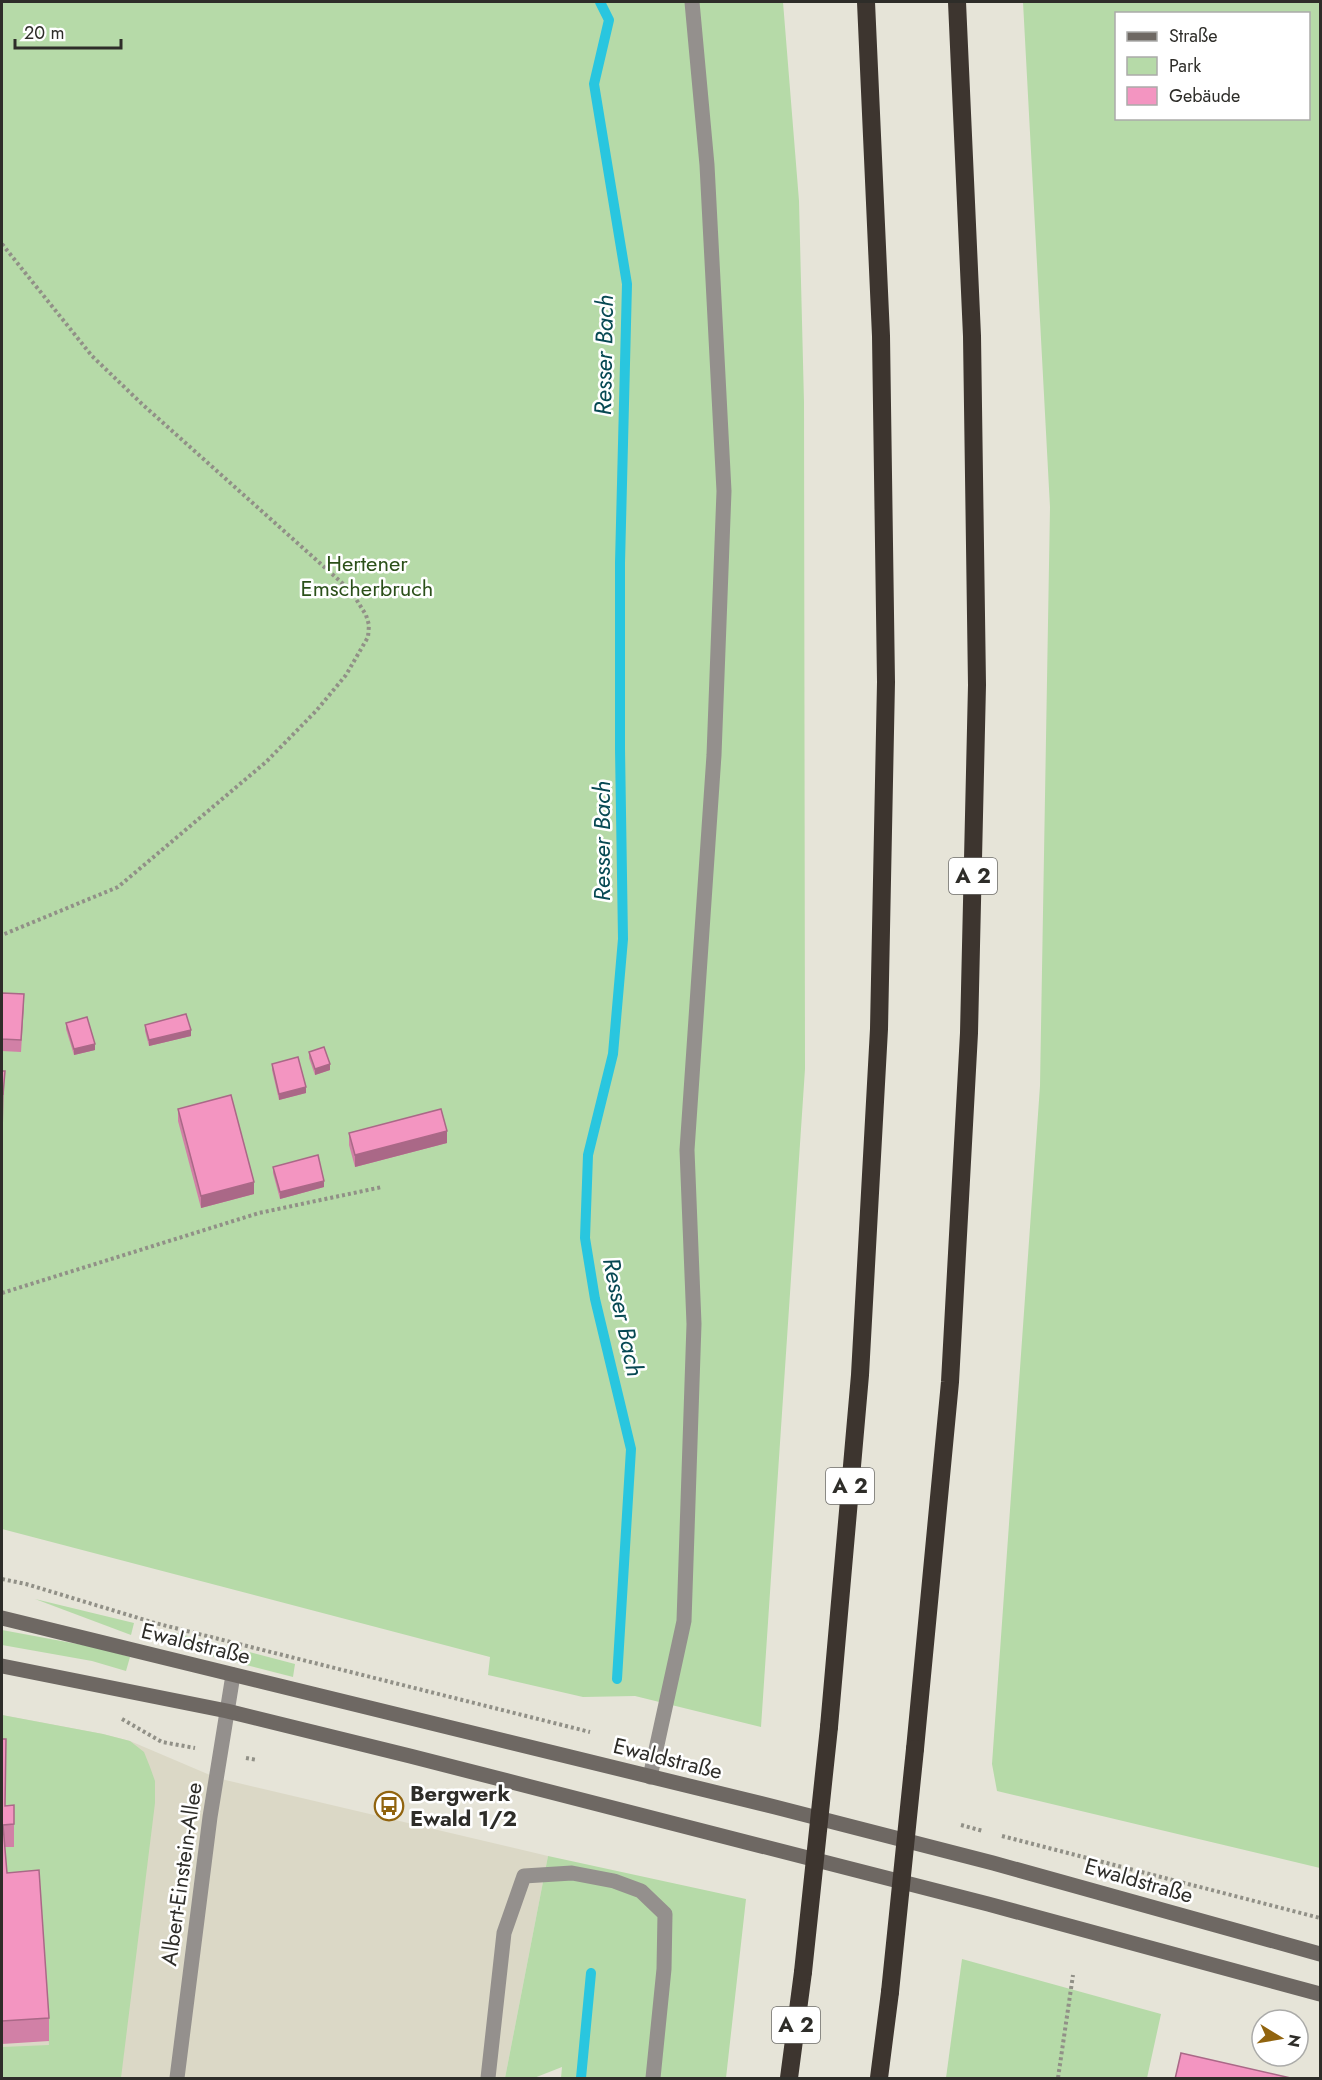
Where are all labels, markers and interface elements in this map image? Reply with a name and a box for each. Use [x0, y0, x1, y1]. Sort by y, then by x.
scale bar [15, 12, 122, 50]
legend [1115, 12, 1310, 120]
text: 20 m [24, 20, 64, 46]
text: Straße [1169, 23, 1217, 49]
text: Park [1169, 53, 1201, 79]
text: Gebäude [1169, 83, 1240, 109]
water label: Resser Bach [585, 294, 622, 416]
park label: Hertener Emscherbruch [301, 547, 433, 604]
water label: Resser Bach [584, 781, 619, 901]
road number: A 2 [949, 858, 997, 894]
water label: Resser Bach [594, 1254, 653, 1380]
road number: A 2 [826, 1468, 874, 1504]
street label: Ewaldstraße [138, 1614, 254, 1672]
street label: Ewaldstraße [610, 1729, 726, 1787]
place label: Bergwerk Ewald 1/2 [410, 1777, 517, 1834]
street label: Albert-Einstein-Allee [152, 1780, 210, 1968]
bus stop icon: Bergwerk Ewald 1/2 [373, 1790, 405, 1822]
street label: Ewaldstraße [1081, 1849, 1197, 1911]
road number: A 2 [772, 2007, 820, 2043]
north arrow [1250, 2008, 1310, 2068]
text: N [1282, 2032, 1307, 2049]

